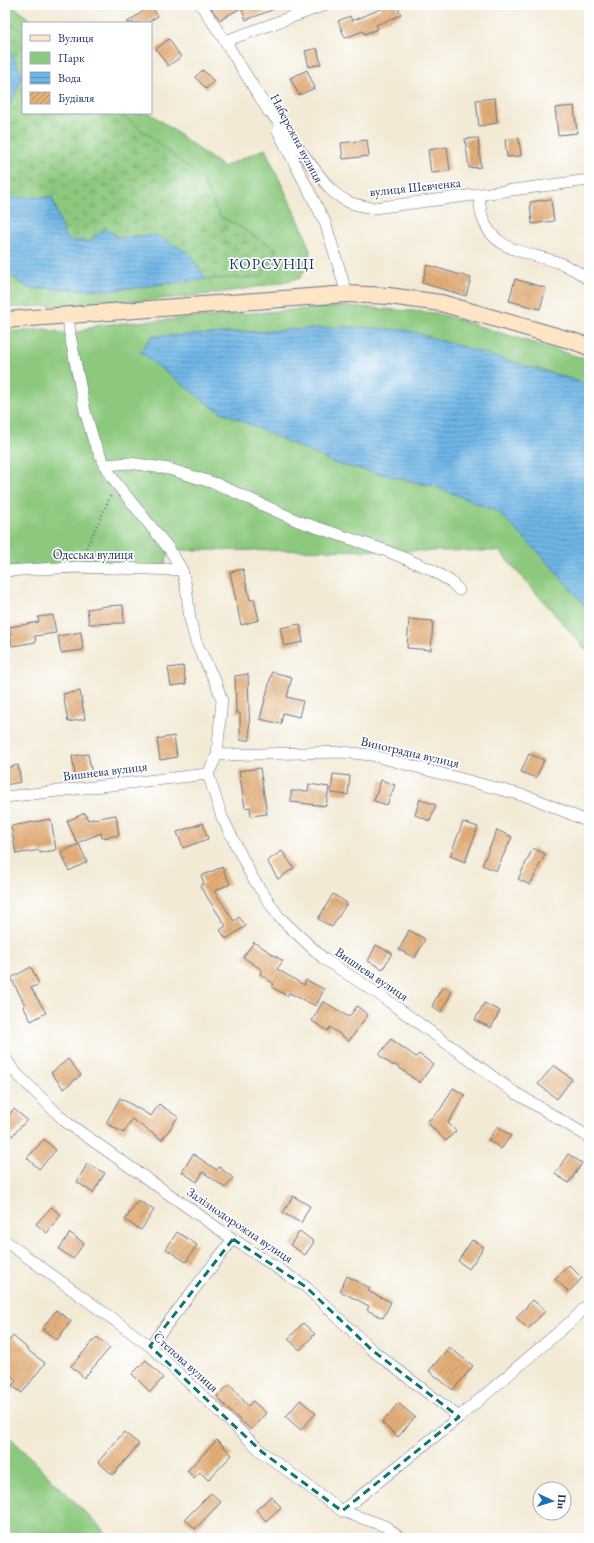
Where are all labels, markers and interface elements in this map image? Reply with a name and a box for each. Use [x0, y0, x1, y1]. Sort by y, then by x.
legend [22, 22, 152, 114]
text: Вулиця [58, 30, 94, 46]
text: Парк [58, 50, 85, 66]
text: Вода [58, 70, 81, 86]
text: Будівля [58, 90, 95, 106]
street label: Набережна вулиця [266, 91, 328, 186]
street label: вулиця Шевченка [369, 174, 462, 200]
district label: КОРСУНЦІ [229, 254, 315, 273]
street label: Одеська вулиця [53, 546, 134, 563]
street label: Виноградна вулиця [359, 732, 461, 772]
street label: Вишнева вулиця [62, 757, 148, 785]
street label: Вишнева вулиця [332, 943, 412, 1005]
street label: Залізнодорожна вулиця [184, 1183, 296, 1267]
street label: Степова вулиця [150, 1328, 222, 1396]
north arrow [532, 1481, 572, 1521]
text: Пн [554, 1494, 569, 1510]

